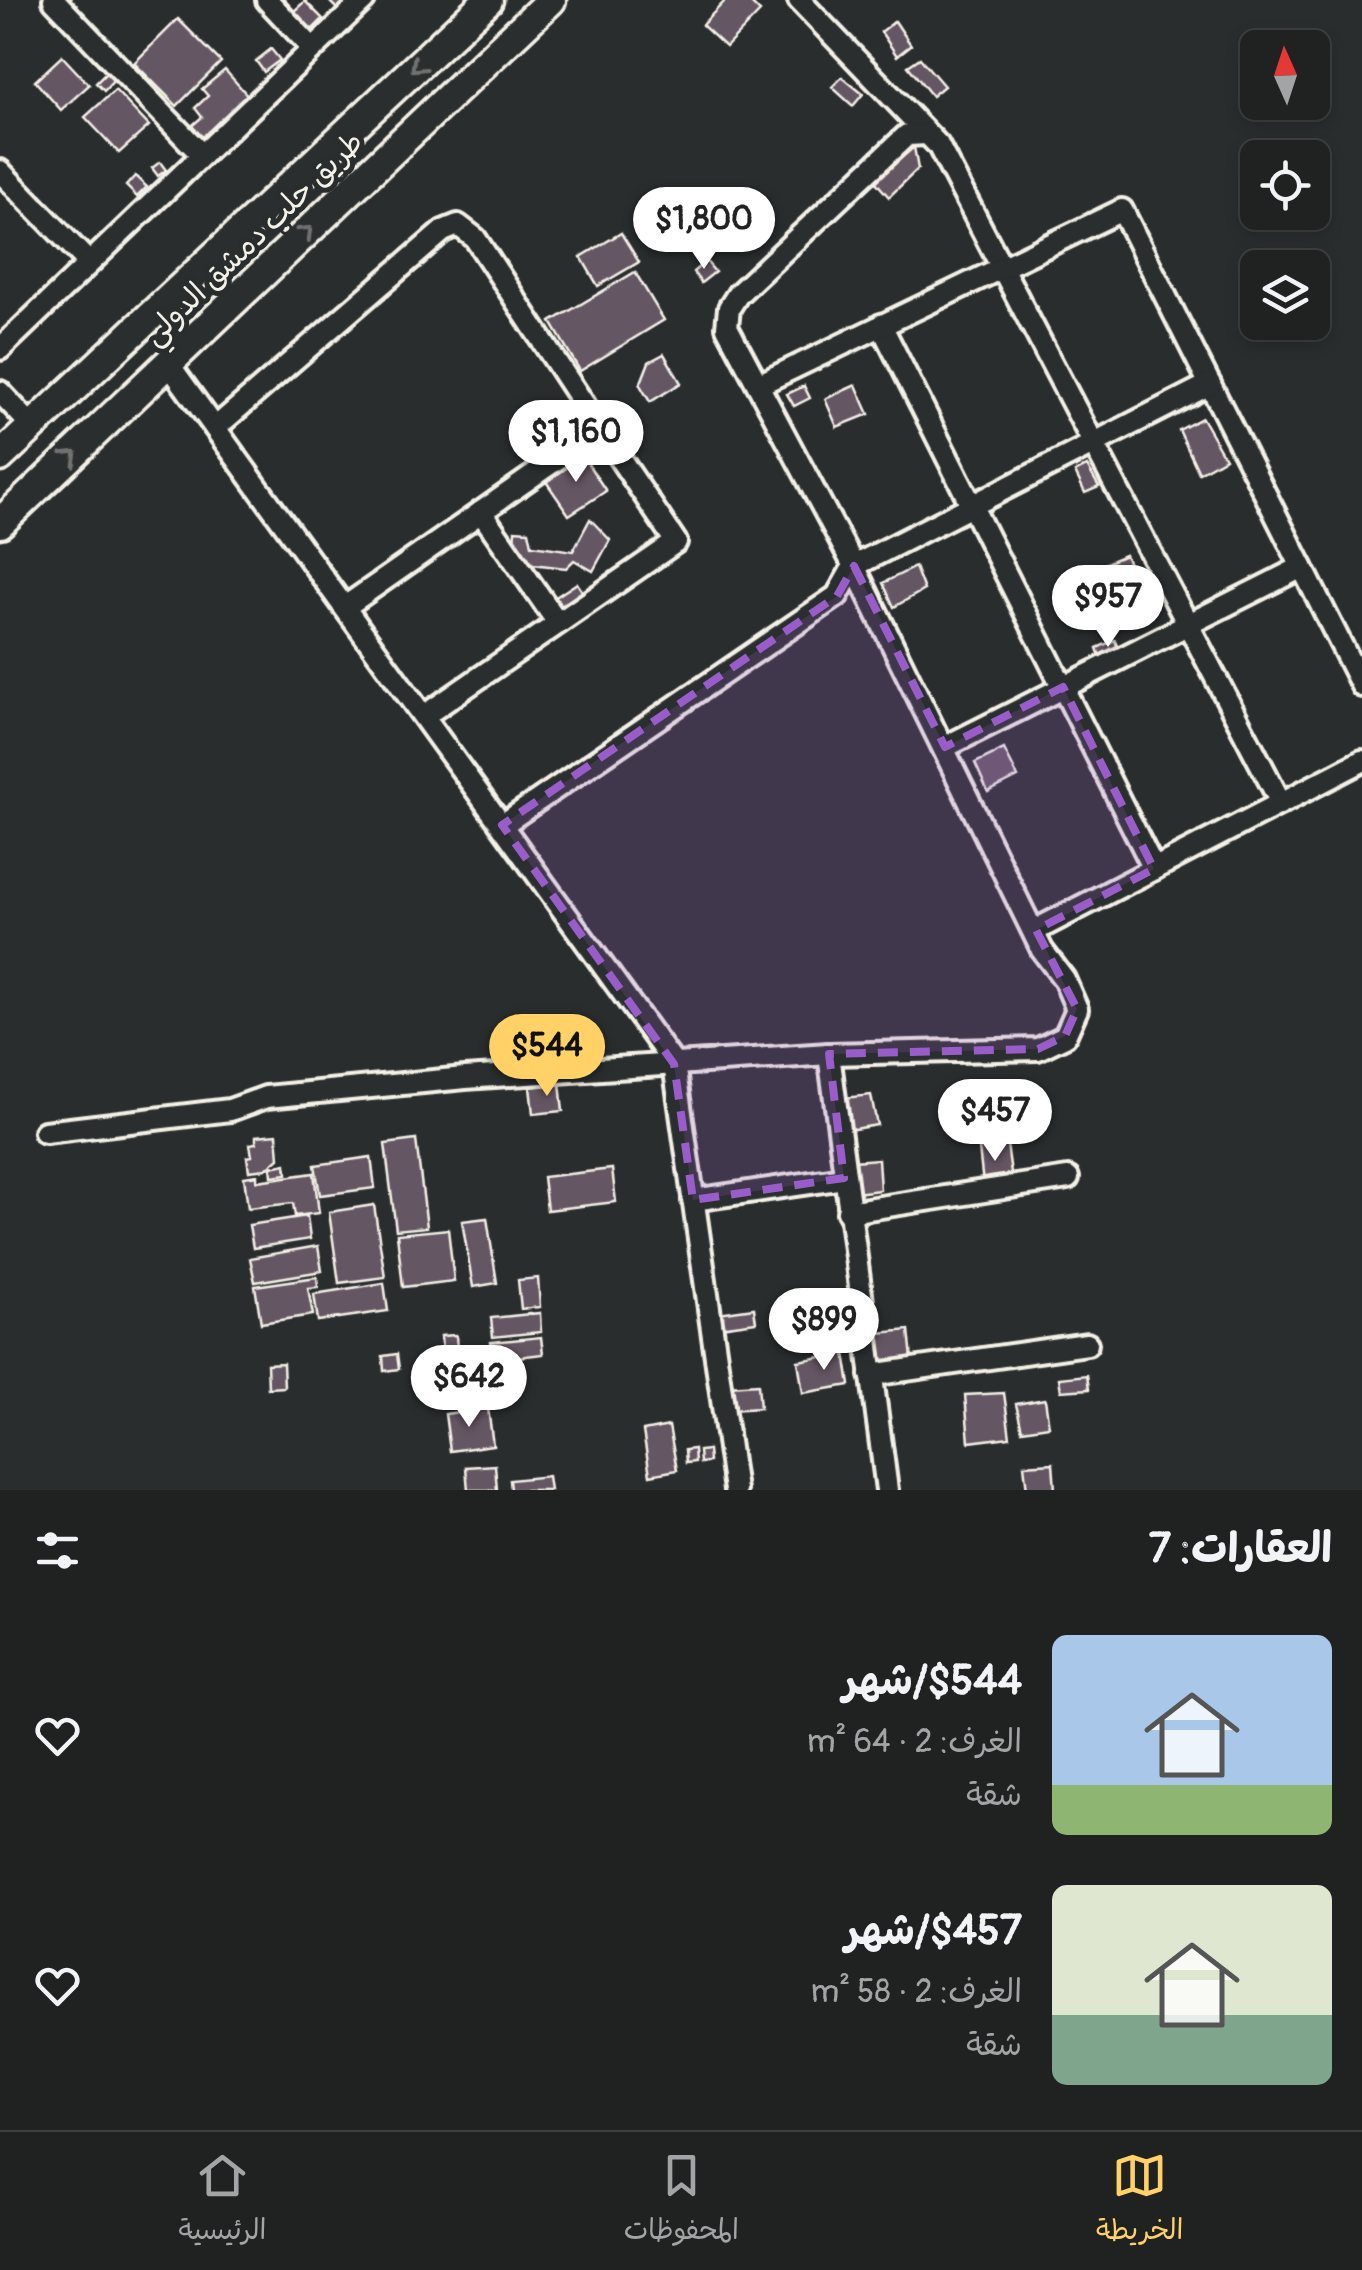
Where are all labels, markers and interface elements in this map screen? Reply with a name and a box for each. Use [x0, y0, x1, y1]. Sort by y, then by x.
north arrow [1240, 30, 1330, 120]
map controls [1240, 30, 1330, 340]
one-way arrow [410, 54, 429, 72]
street label: طريق حلب دمشق الدولي [135, 123, 376, 358]
button: locate [1240, 140, 1330, 230]
pin: $1,800 [623, 187, 785, 272]
text: $1,800 [655, 199, 753, 239]
one-way arrow [295, 226, 313, 244]
button: layers [1240, 250, 1330, 340]
pin: $1,160 [495, 400, 657, 485]
text: $1,160 [531, 412, 621, 452]
one-way arrow [59, 450, 77, 468]
pin: $957 [1049, 565, 1167, 650]
text: $957 [1074, 577, 1142, 617]
pin: $544 [488, 1014, 606, 1099]
text: $544 [511, 1026, 583, 1066]
pin: $457 [936, 1079, 1054, 1164]
text: $457 [960, 1091, 1030, 1131]
pin: $899 [765, 1288, 883, 1373]
text: $899 [791, 1300, 857, 1340]
pin: $642 [410, 1345, 528, 1430]
text: $642 [433, 1357, 505, 1397]
icon: filters [30, 1523, 85, 1578]
text: العقارات: 7 [1149, 1523, 1332, 1575]
text: $544/شهر [843, 1655, 1022, 1707]
icon: home [1132, 1675, 1252, 1795]
icon: heart [30, 1708, 85, 1763]
text: الغرف: 2 · 64 m² [807, 1722, 1022, 1762]
text: شقة [966, 1775, 1022, 1815]
text: $457/شهر [845, 1905, 1022, 1957]
icon: home [1132, 1925, 1252, 2045]
icon: heart [30, 1958, 85, 2013]
text: الغرف: 2 · 58 m² [811, 1972, 1022, 2012]
text: شقة [966, 2025, 1022, 2065]
tab: الرئيسية [179, 2148, 267, 2254]
tab: المحفوظات [624, 2148, 739, 2254]
tab: الخريطة [1096, 2148, 1183, 2254]

